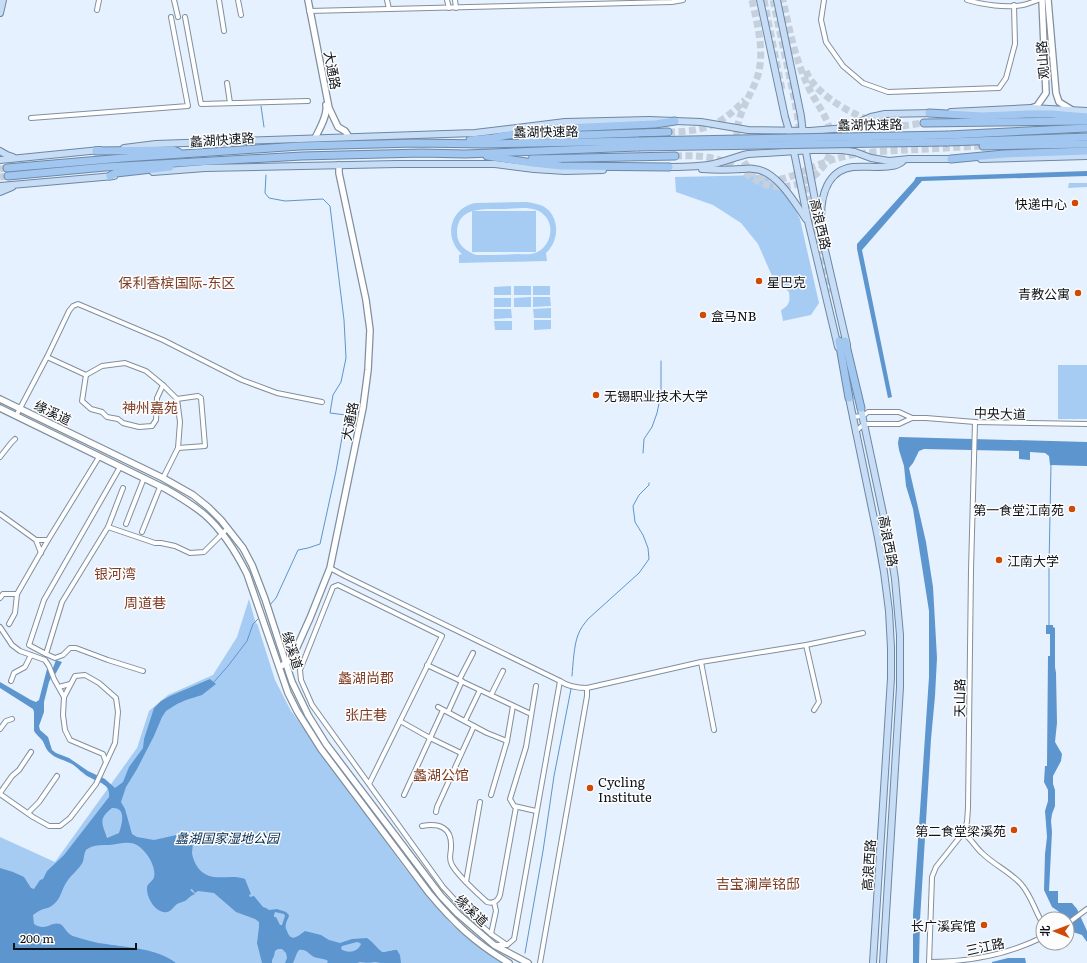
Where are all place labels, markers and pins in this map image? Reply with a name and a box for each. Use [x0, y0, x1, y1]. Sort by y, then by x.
place label: 快递中心 [1015, 194, 1067, 213]
marker: 快递中心 [1070, 198, 1080, 208]
place label: 星巴克 [767, 272, 806, 291]
marker: 星巴克 [754, 276, 764, 286]
place label: 青教公寓 [1018, 284, 1070, 303]
marker: 青教公寓 [1073, 288, 1083, 298]
place label: 盒马NB [711, 306, 757, 325]
marker: 盒马NB [698, 310, 708, 320]
place label: 无锡职业技术大学 [604, 386, 708, 405]
marker: 无锡职业技术大学 [591, 390, 601, 400]
place label: 第一食堂江南苑 [973, 500, 1064, 519]
marker: 第一食堂江南苑 [1067, 504, 1077, 514]
place label: 江南大学 [1007, 551, 1059, 570]
marker: 江南大学 [994, 555, 1004, 565]
place label: Cycling Institute [598, 772, 652, 806]
marker: Cycling Institute [585, 783, 595, 793]
place label: 第二食堂梁溪苑 [915, 821, 1006, 840]
marker: 第二食堂梁溪苑 [1009, 825, 1019, 835]
place label: 长广溪宾馆 [911, 916, 976, 935]
marker: 长广溪宾馆 [979, 920, 989, 930]

